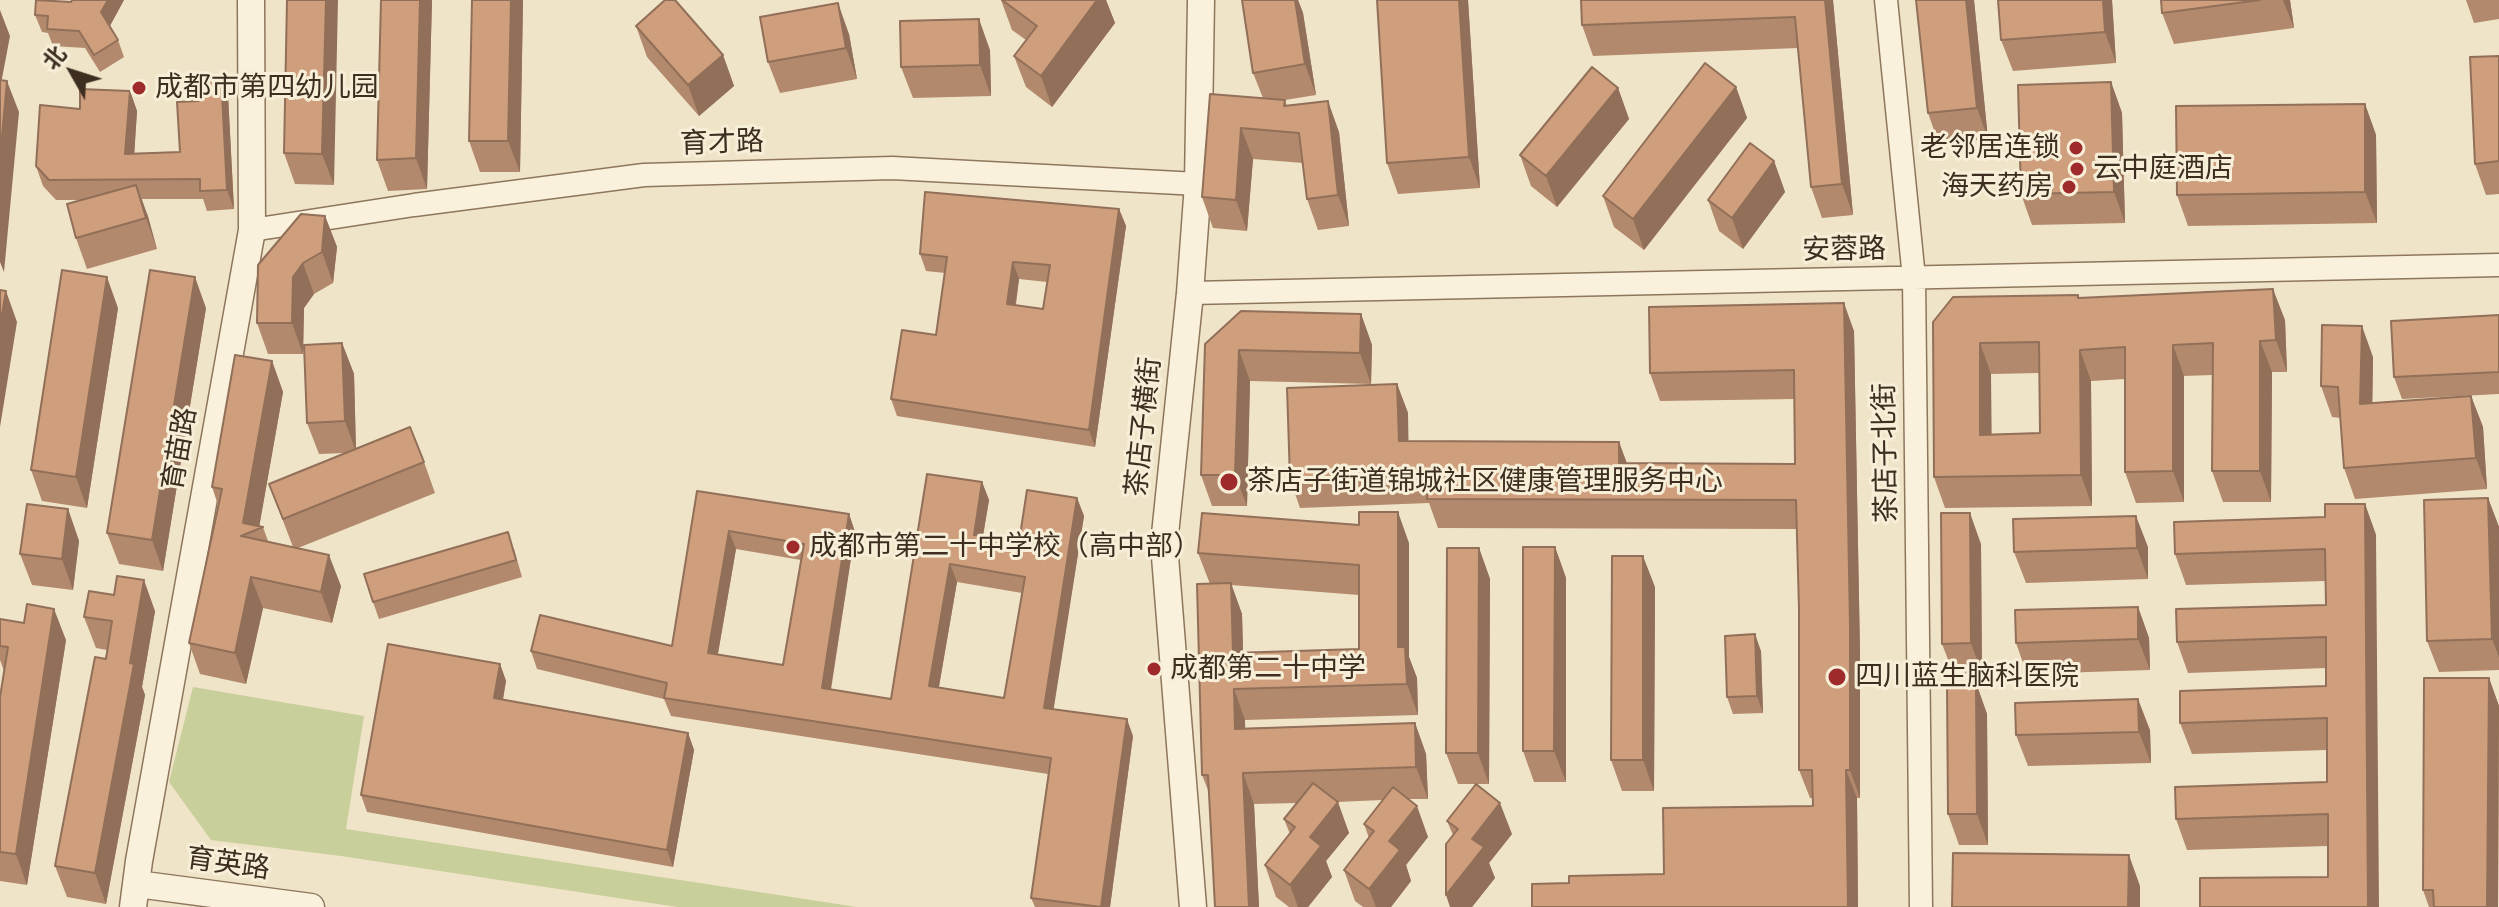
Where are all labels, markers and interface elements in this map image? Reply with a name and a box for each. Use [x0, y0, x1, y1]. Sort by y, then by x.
north arrow [32, 32, 112, 112]
text: 北 [33, 38, 73, 76]
place label: 成都市第四幼儿园 [155, 71, 379, 105]
marker: 成都市第四幼儿园 [130, 79, 148, 97]
street label: 育才路 [679, 125, 765, 161]
place label: 老邻居连锁 [1920, 131, 2060, 165]
marker: 老邻居连锁 [2067, 139, 2085, 157]
place label: 云中庭酒店 [2093, 152, 2233, 186]
marker: 云中庭酒店 [2068, 160, 2086, 178]
place label: 海天药房 [1941, 170, 2053, 204]
marker: 海天药房 [2060, 178, 2078, 196]
street label: 安蓉路 [1802, 232, 1886, 268]
street label: 茶店子横街 [1120, 356, 1168, 498]
street label: 茶店子北街 [1868, 383, 1904, 523]
street label: 育苗路 [156, 405, 204, 493]
place label: 茶店子街道锦城社区健康管理服务中心 [1247, 465, 1723, 499]
marker: 茶店子街道锦城社区健康管理服务中心 [1218, 471, 1240, 493]
place label: 成都市第二十中学校（高中部） [809, 530, 1201, 564]
marker: 成都市第二十中学校（高中部） [784, 538, 802, 556]
place label: 成都第二十中学 [1170, 652, 1366, 686]
marker: 成都第二十中学 [1145, 660, 1163, 678]
place label: 四川蓝生脑科医院 [1855, 660, 2079, 694]
marker: 四川蓝生脑科医院 [1826, 666, 1848, 688]
street label: 育英路 [184, 842, 272, 886]

